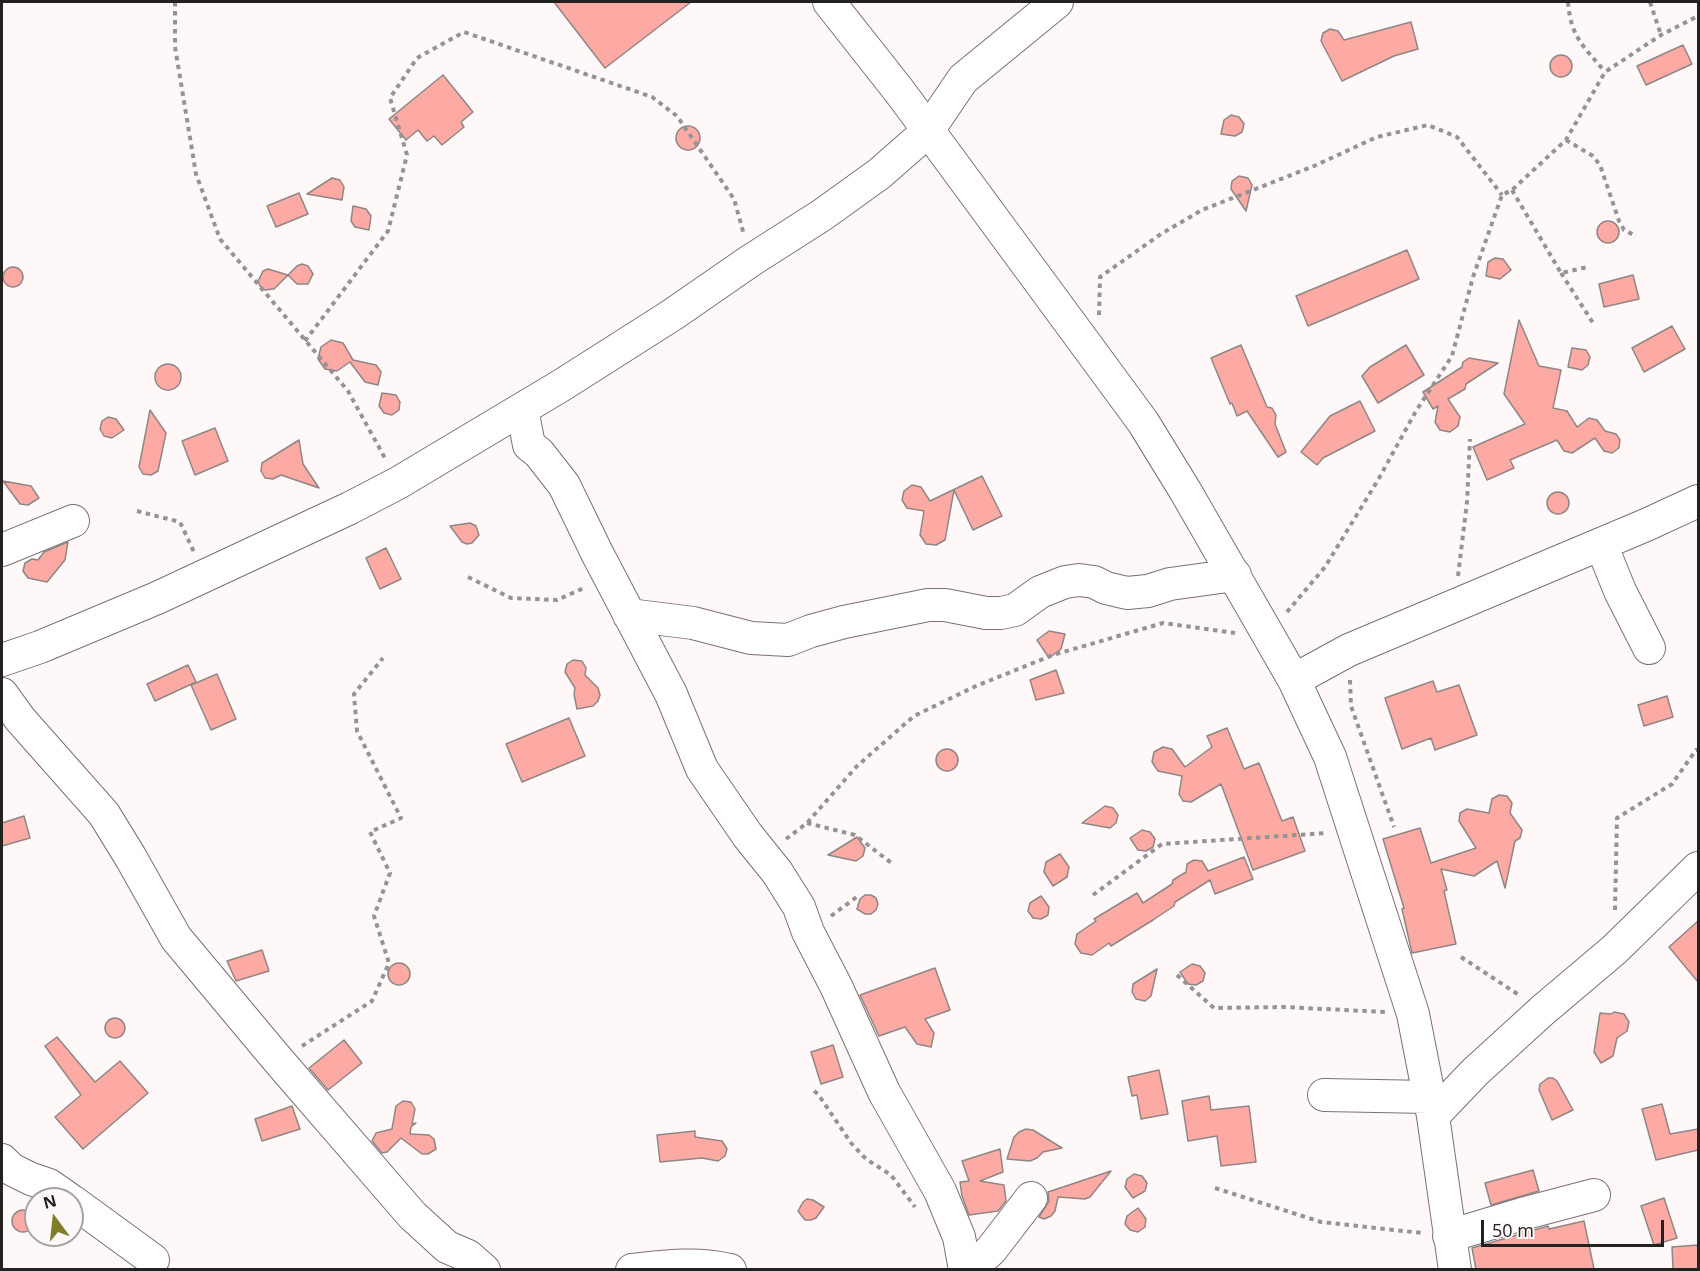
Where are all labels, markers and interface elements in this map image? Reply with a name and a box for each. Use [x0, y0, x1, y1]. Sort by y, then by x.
north arrow [24, 1187, 84, 1247]
text: N [41, 1189, 59, 1214]
scale bar [1484, 1208, 1667, 1246]
text: 50 m [1492, 1218, 1534, 1242]

